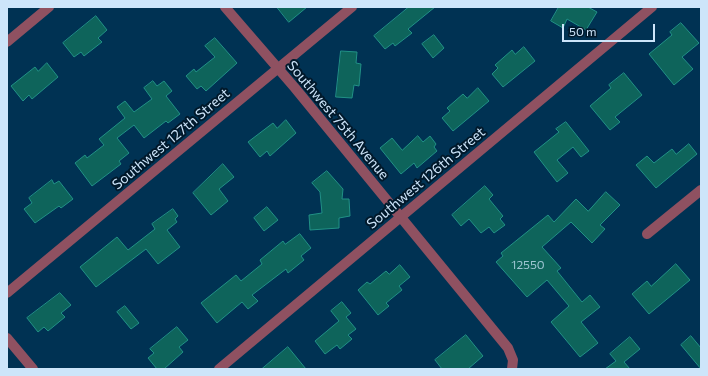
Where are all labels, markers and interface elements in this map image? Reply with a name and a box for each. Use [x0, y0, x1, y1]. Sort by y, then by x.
scale bar [564, 16, 657, 42]
text: 50 m [569, 24, 597, 38]
street label: Southwest 75th Avenue [283, 57, 393, 183]
street label: Southwest 127th Street [109, 85, 233, 193]
street label: Southwest 126th Street [363, 124, 489, 232]
house number: 12550 [511, 258, 545, 272]

